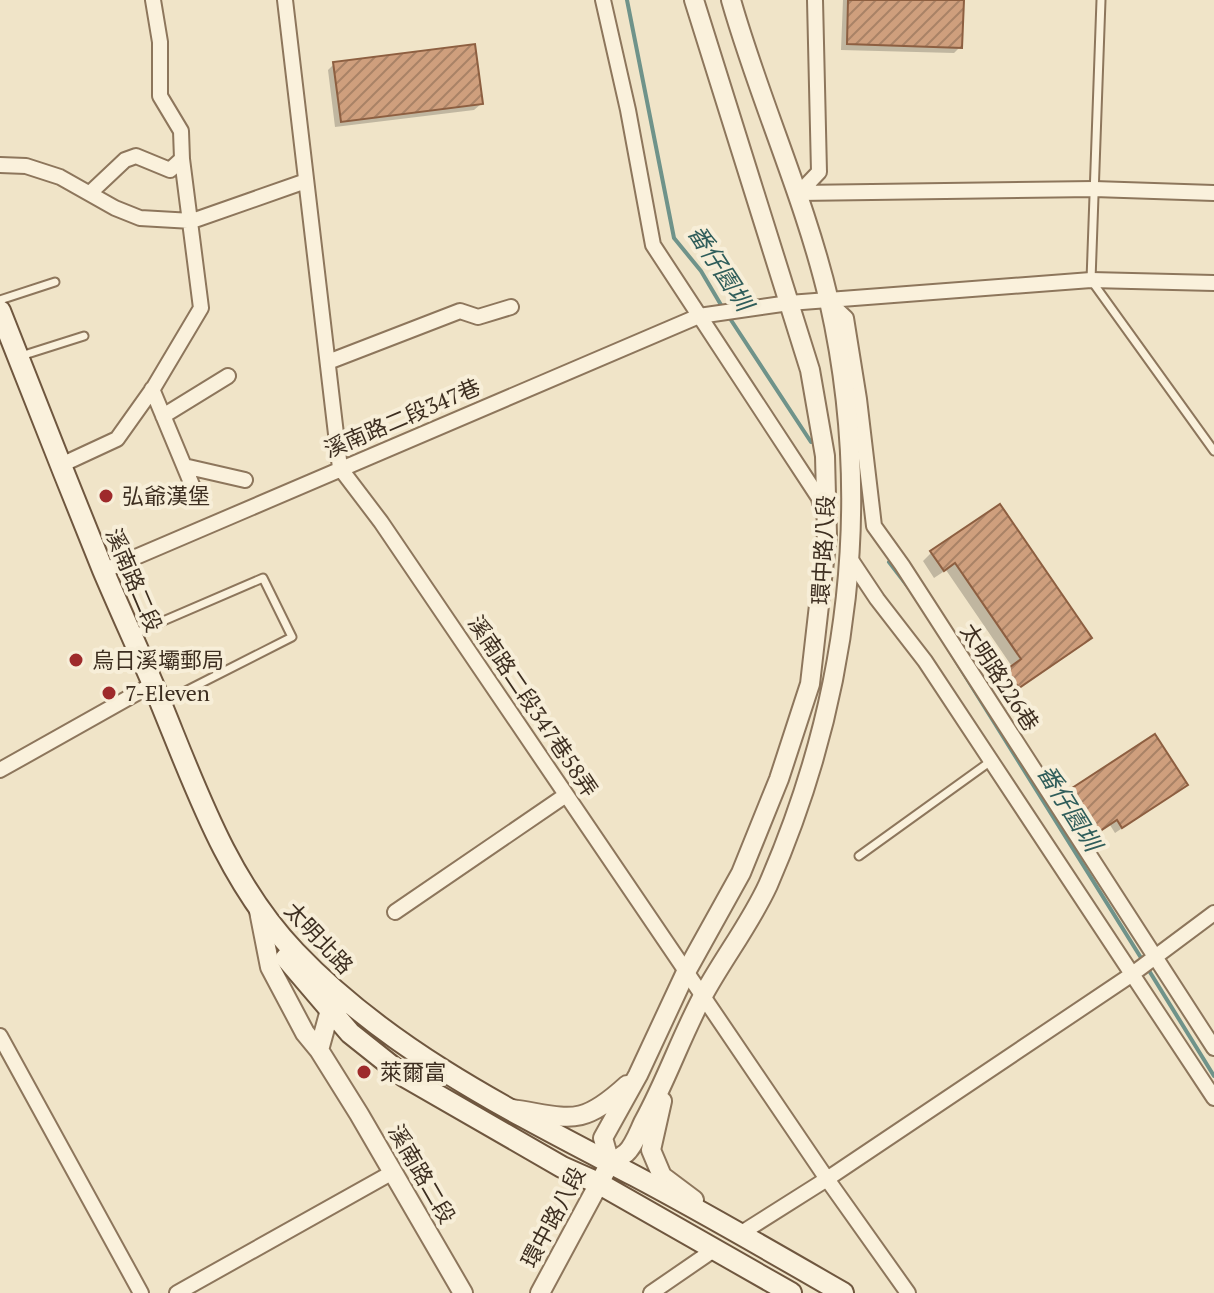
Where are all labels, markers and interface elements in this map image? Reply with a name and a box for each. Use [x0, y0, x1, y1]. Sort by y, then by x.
water label: 番仔園圳 [681, 218, 762, 319]
street label: 溪南路二段347巷 [319, 372, 484, 464]
place label: 弘爺漢堡 [122, 481, 210, 510]
marker: 弘爺漢堡 [97, 487, 115, 505]
street label: 環中路八段 [805, 494, 840, 606]
street label: 溪南路二段 [100, 524, 169, 636]
street label: 溪南路二段347巷58弄 [462, 609, 605, 802]
street label: 太明路226巷 [955, 617, 1046, 736]
place label: 烏日溪壩郵局 [92, 645, 224, 674]
marker: 烏日溪壩郵局 [67, 651, 85, 669]
place label: 7-Eleven [125, 678, 210, 707]
marker: 7-Eleven [100, 684, 118, 702]
water label: 番仔園圳 [1031, 758, 1110, 859]
street label: 太明北路 [279, 896, 360, 980]
place label: 萊爾富 [380, 1057, 446, 1086]
marker: 萊爾富 [355, 1063, 373, 1081]
street label: 溪南路二段 [382, 1119, 462, 1229]
street label: 環中路八段 [514, 1161, 591, 1272]

